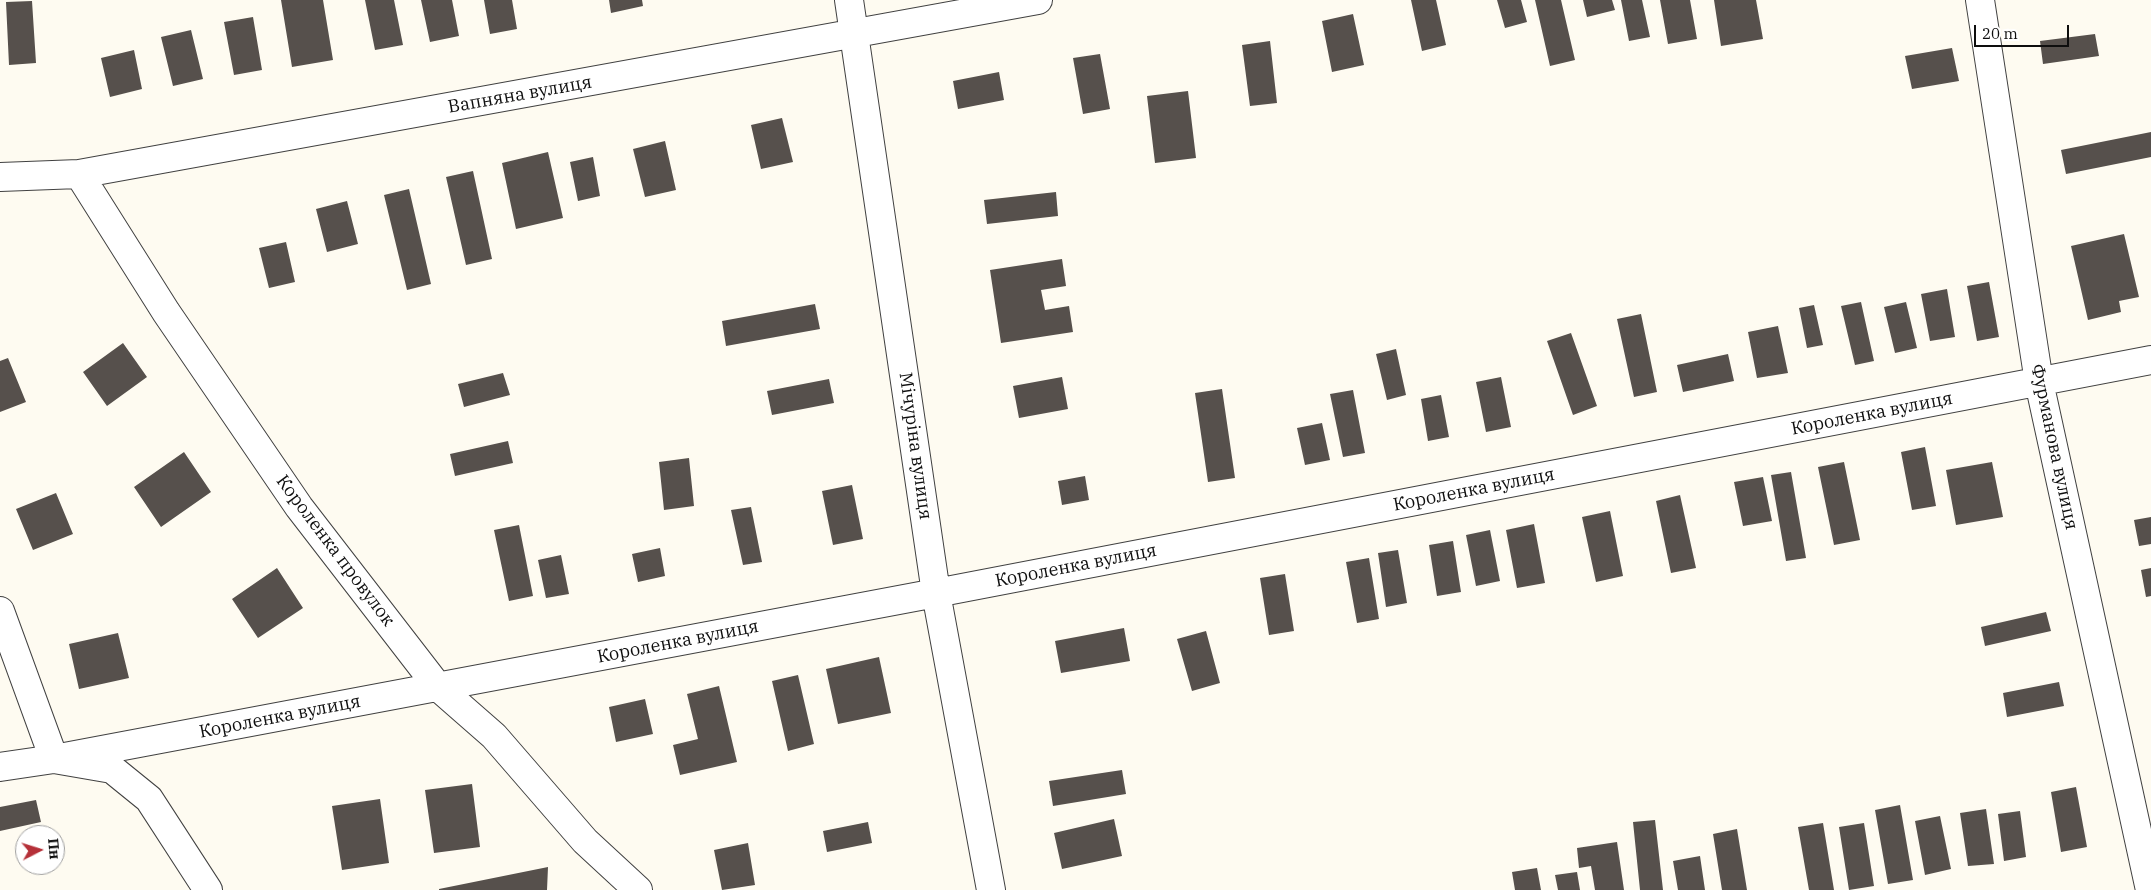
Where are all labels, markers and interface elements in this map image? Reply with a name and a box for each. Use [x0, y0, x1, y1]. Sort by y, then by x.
scale bar [1976, 15, 2071, 47]
text: 20 m [1982, 24, 2018, 43]
street label: Вапняна вулиця [446, 72, 594, 118]
street label: Фурманова вулиця [2026, 362, 2082, 532]
street label: Мічуріна вулиця [894, 371, 936, 521]
street label: Короленка вулиця [1789, 388, 1955, 440]
street label: Короленка вулиця [1391, 464, 1557, 516]
street label: Короленка провулок [271, 471, 399, 631]
street label: Короленка вулиця [993, 540, 1159, 592]
street label: Короленка вулиця [595, 616, 761, 668]
street label: Короленка вулиця [197, 691, 363, 743]
north arrow [15, 825, 65, 875]
text: Пн [44, 838, 64, 860]

